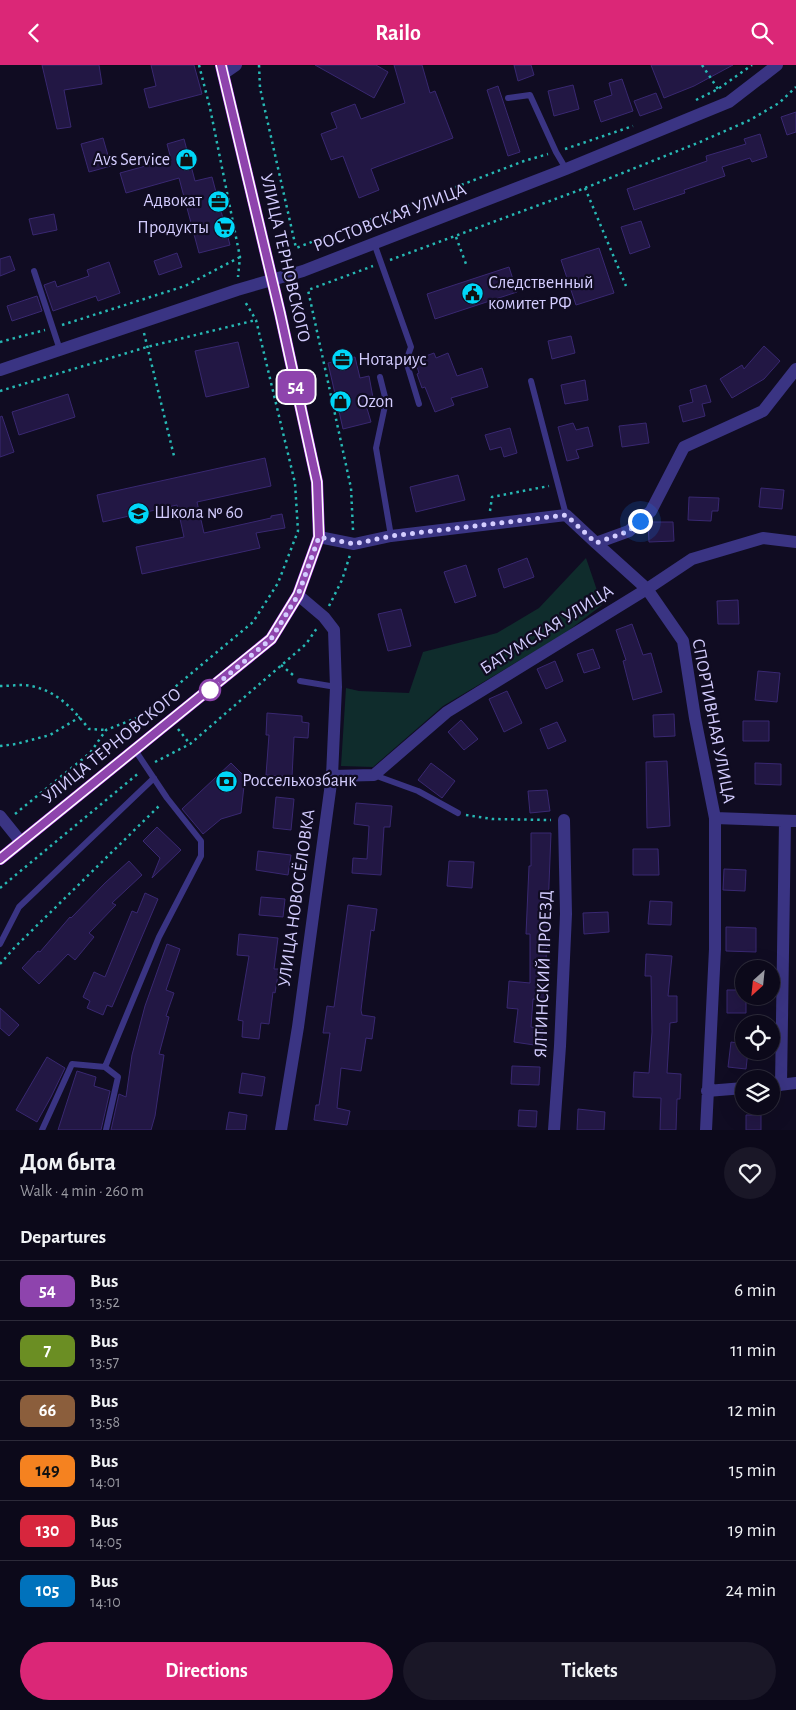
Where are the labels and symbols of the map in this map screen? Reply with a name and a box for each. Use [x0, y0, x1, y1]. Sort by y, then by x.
shop icon: Avs Service [174, 148, 198, 172]
place label: Avs Service [93, 151, 170, 169]
street label: УЛИЦА ТЕРНОВСКОГО [257, 172, 313, 344]
street label: РОСТОВСКАЯ УЛИЦА [311, 180, 469, 255]
office icon: Адвокат [206, 189, 230, 213]
place label: Адвокат [143, 192, 203, 210]
supermarket icon: Продукты [213, 216, 237, 240]
place label: Продукты [137, 219, 209, 237]
place label: Следственный комитет РФ [488, 274, 594, 313]
public building icon: Следственный комитет РФ [460, 281, 484, 305]
office icon: Нотариус [330, 348, 354, 372]
place label: Нотариус [358, 351, 427, 369]
line badge: 54 [274, 371, 318, 403]
shop icon: Ozon [329, 390, 353, 414]
place label: Ozon [357, 393, 394, 411]
school or university icon: Школа № 60 [126, 501, 150, 525]
place label: Школа № 60 [154, 504, 243, 522]
your location [628, 509, 653, 534]
street label: БАТУМСКАЯ УЛИЦА [477, 582, 617, 678]
street label: СПОРТИВНАЯ УЛИЦА [688, 637, 738, 805]
unlabelled marker [199, 679, 221, 701]
street label: УЛИЦА ТЕРНОВСКОГО [39, 685, 185, 807]
bank icon: Россельхозбанк [214, 769, 238, 793]
place label: Россельхозбанк [242, 771, 357, 790]
street label: УЛИЦА НОВОСЁЛОВКА [274, 807, 318, 988]
street label: ЯЛТИНСКИЙ ПРОЕЗД [530, 890, 556, 1058]
north arrow [735, 960, 780, 1005]

